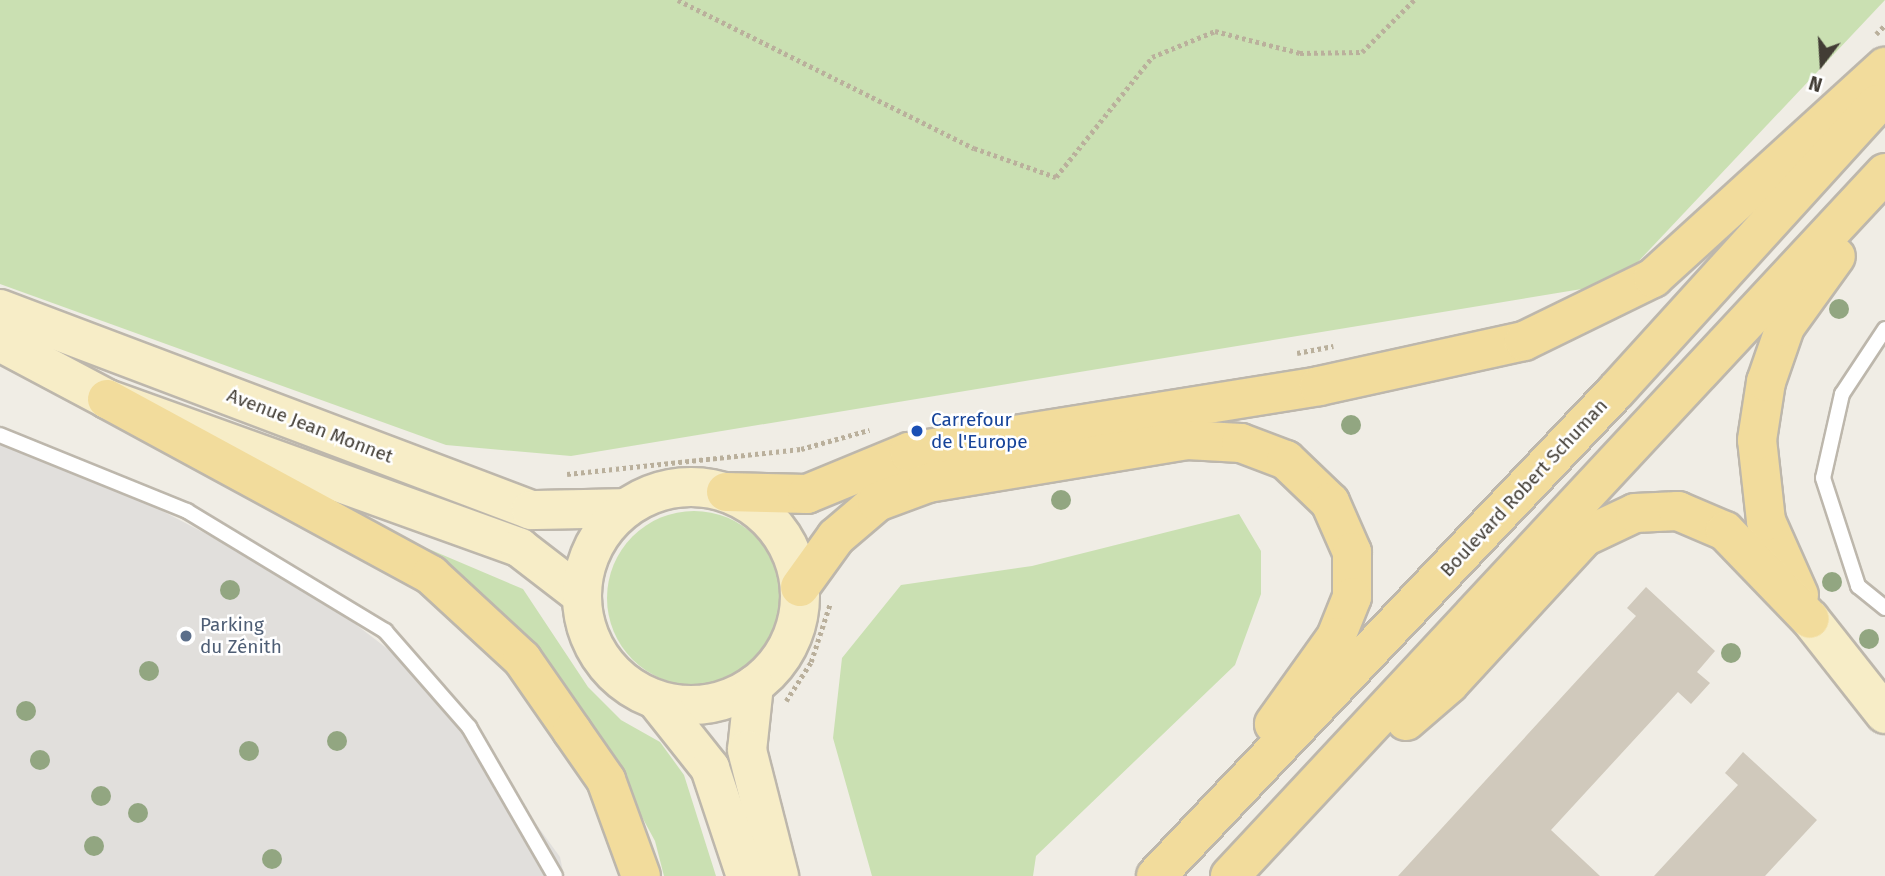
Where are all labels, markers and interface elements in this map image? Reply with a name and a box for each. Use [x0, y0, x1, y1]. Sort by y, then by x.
north arrow [1787, 28, 1857, 98]
text: N [1806, 71, 1825, 96]
street label: Avenue Jean Monnet [224, 384, 396, 468]
street label: Boulevard Robert Schuman [1436, 394, 1612, 582]
place label: Carrefour de l'Europe [931, 409, 1028, 453]
marker: Carrefour de l'Europe [909, 423, 925, 439]
place label: Parking du Zénith [200, 614, 282, 658]
marker: Parking du Zénith [178, 628, 194, 644]

